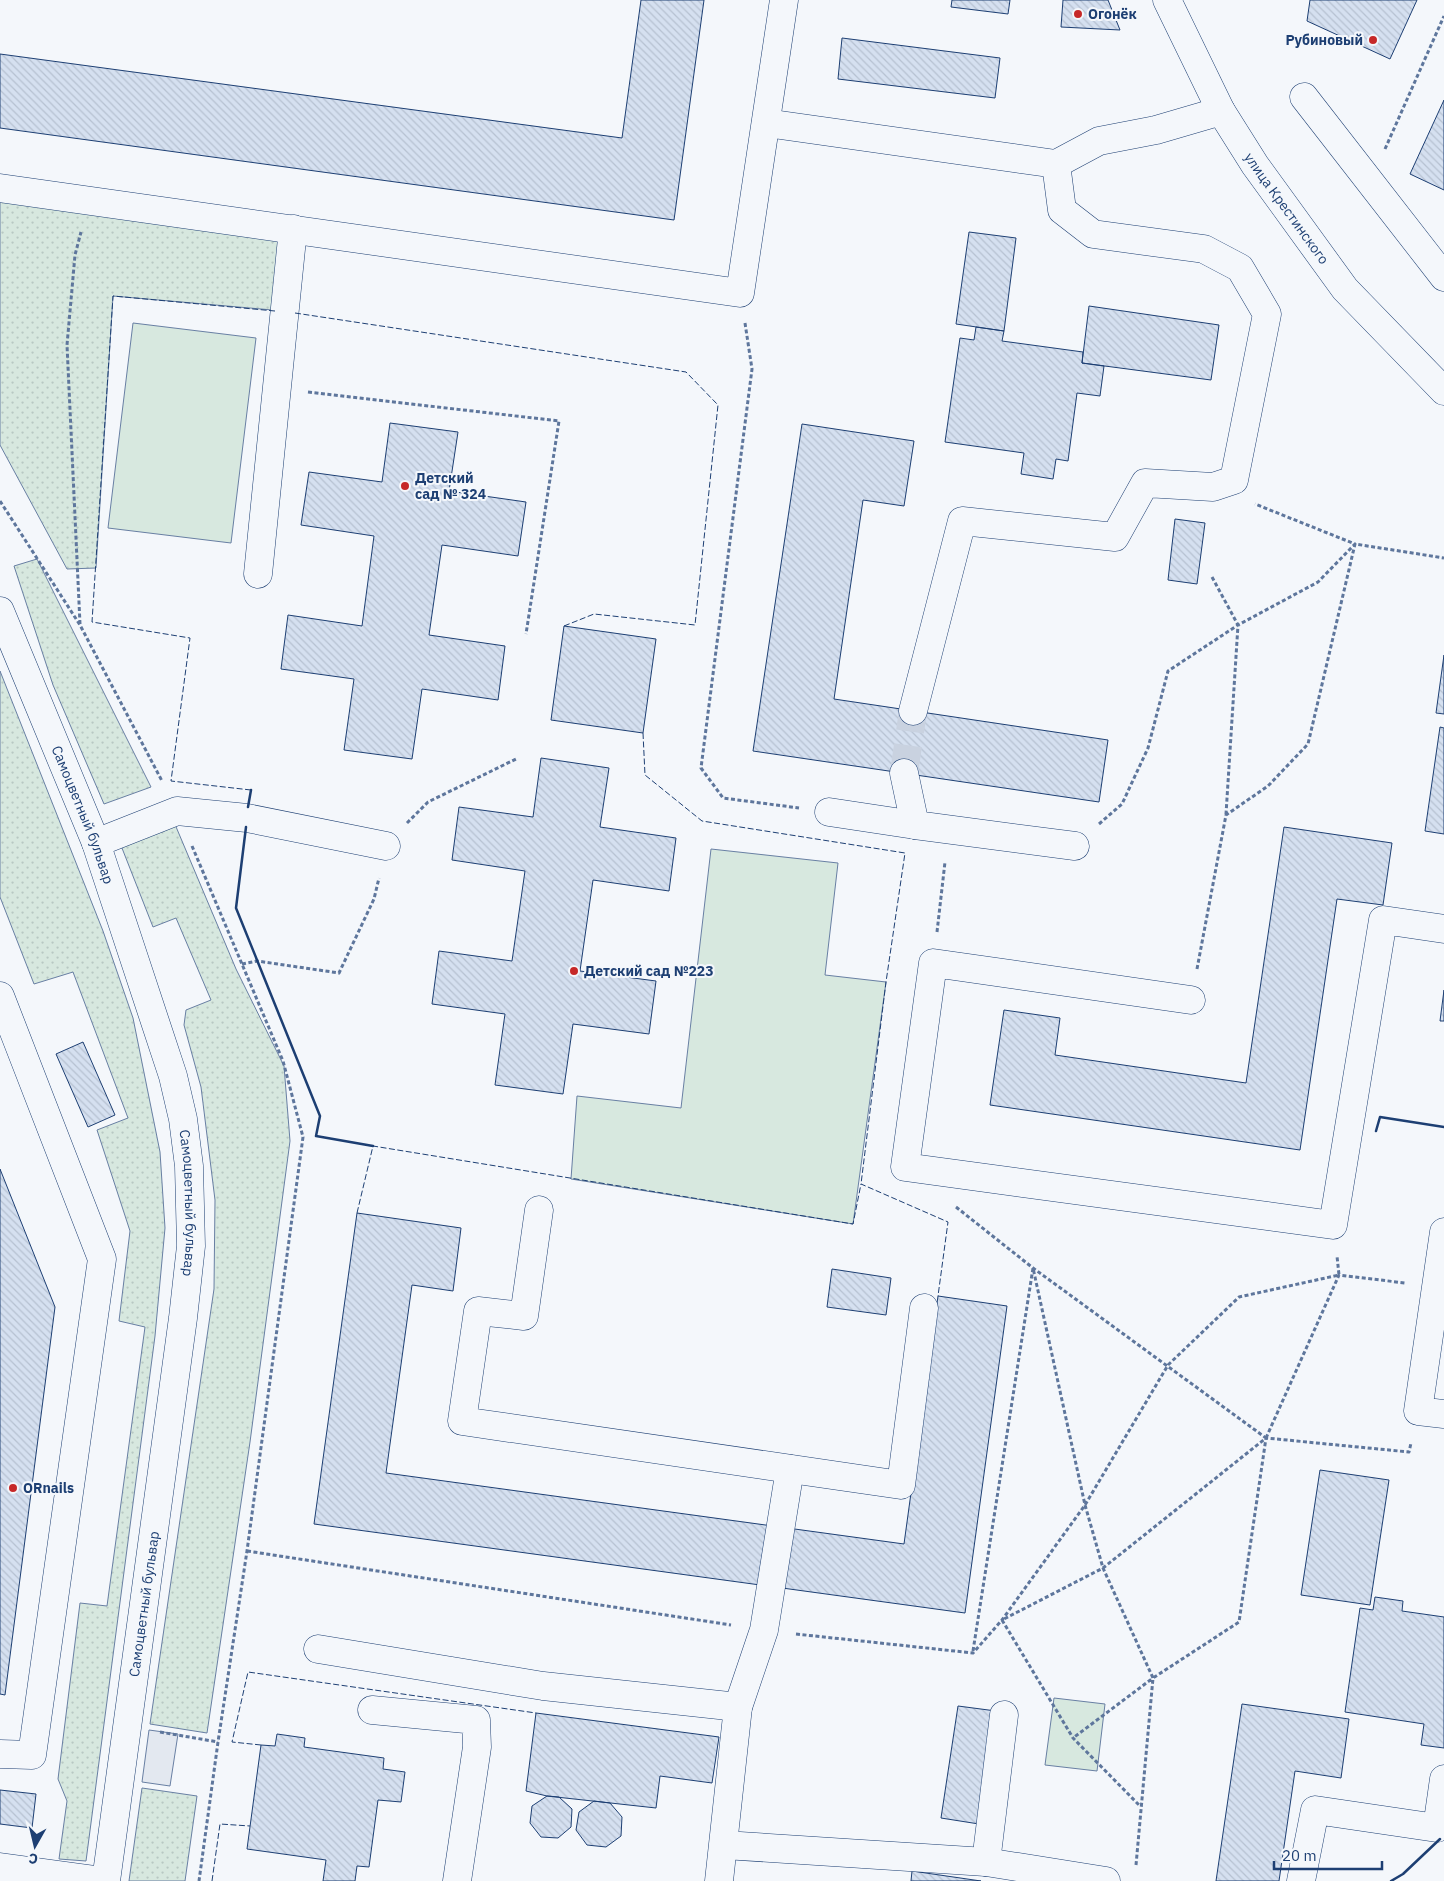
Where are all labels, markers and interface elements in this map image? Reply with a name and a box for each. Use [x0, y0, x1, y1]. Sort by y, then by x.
place label: Огонёк [1088, 5, 1137, 23]
marker: Огонёк [1072, 8, 1084, 20]
place label: Рубиновый [1285, 31, 1363, 49]
marker: Рубиновый [1367, 34, 1379, 46]
street label: улица Крестинского [1240, 149, 1333, 268]
place label: Детский сад № 324 [415, 469, 486, 503]
marker: Детский сад № 324 [399, 480, 411, 492]
street label: Самоцветный бульвар [48, 743, 118, 886]
place label: Детский сад №223 [584, 962, 714, 980]
marker: Детский сад №223 [568, 965, 580, 977]
street label: Самоцветный бульвар [175, 1129, 200, 1277]
place label: ORnails [23, 1479, 74, 1497]
marker: ORnails [7, 1482, 19, 1494]
street label: Самоцветный бульвар [125, 1530, 163, 1678]
north arrow [10, 1821, 60, 1871]
scale bar [1274, 1838, 1382, 1870]
text: 20 m [1282, 1846, 1317, 1865]
text: С [27, 1849, 39, 1868]

